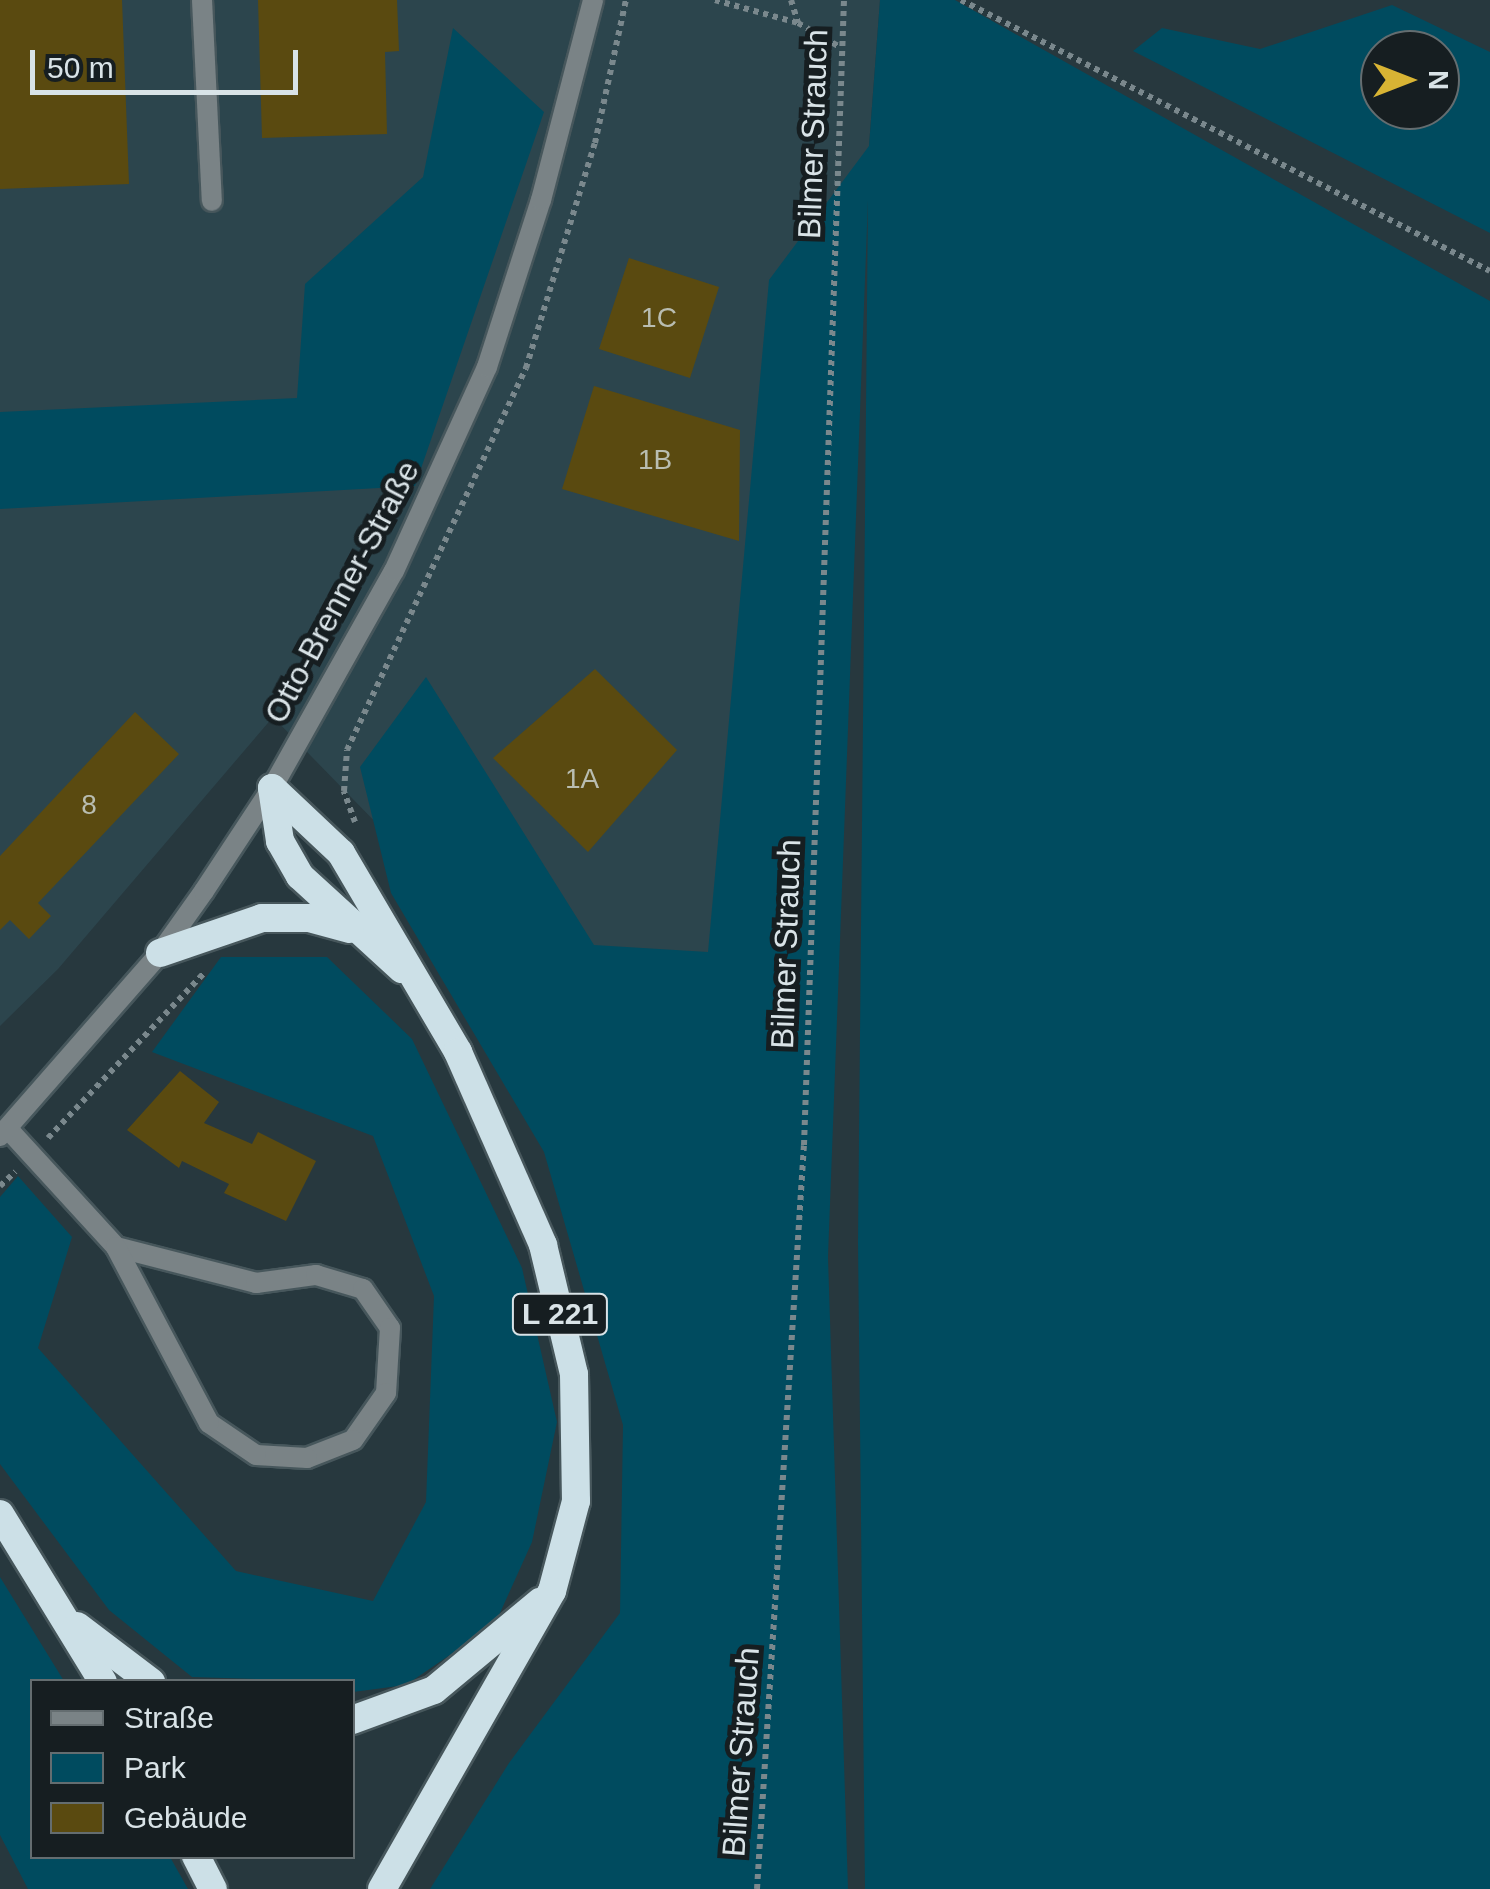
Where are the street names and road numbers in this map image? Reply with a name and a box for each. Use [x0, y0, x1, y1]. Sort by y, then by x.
street label: Bilmer Strauch [790, 28, 836, 240]
street label: Otto-Brenner-Straße [257, 454, 427, 730]
street label: Bilmer Strauch [763, 838, 809, 1050]
road number: L 221 [510, 1289, 610, 1339]
street label: Bilmer Strauch [715, 1646, 767, 1858]

